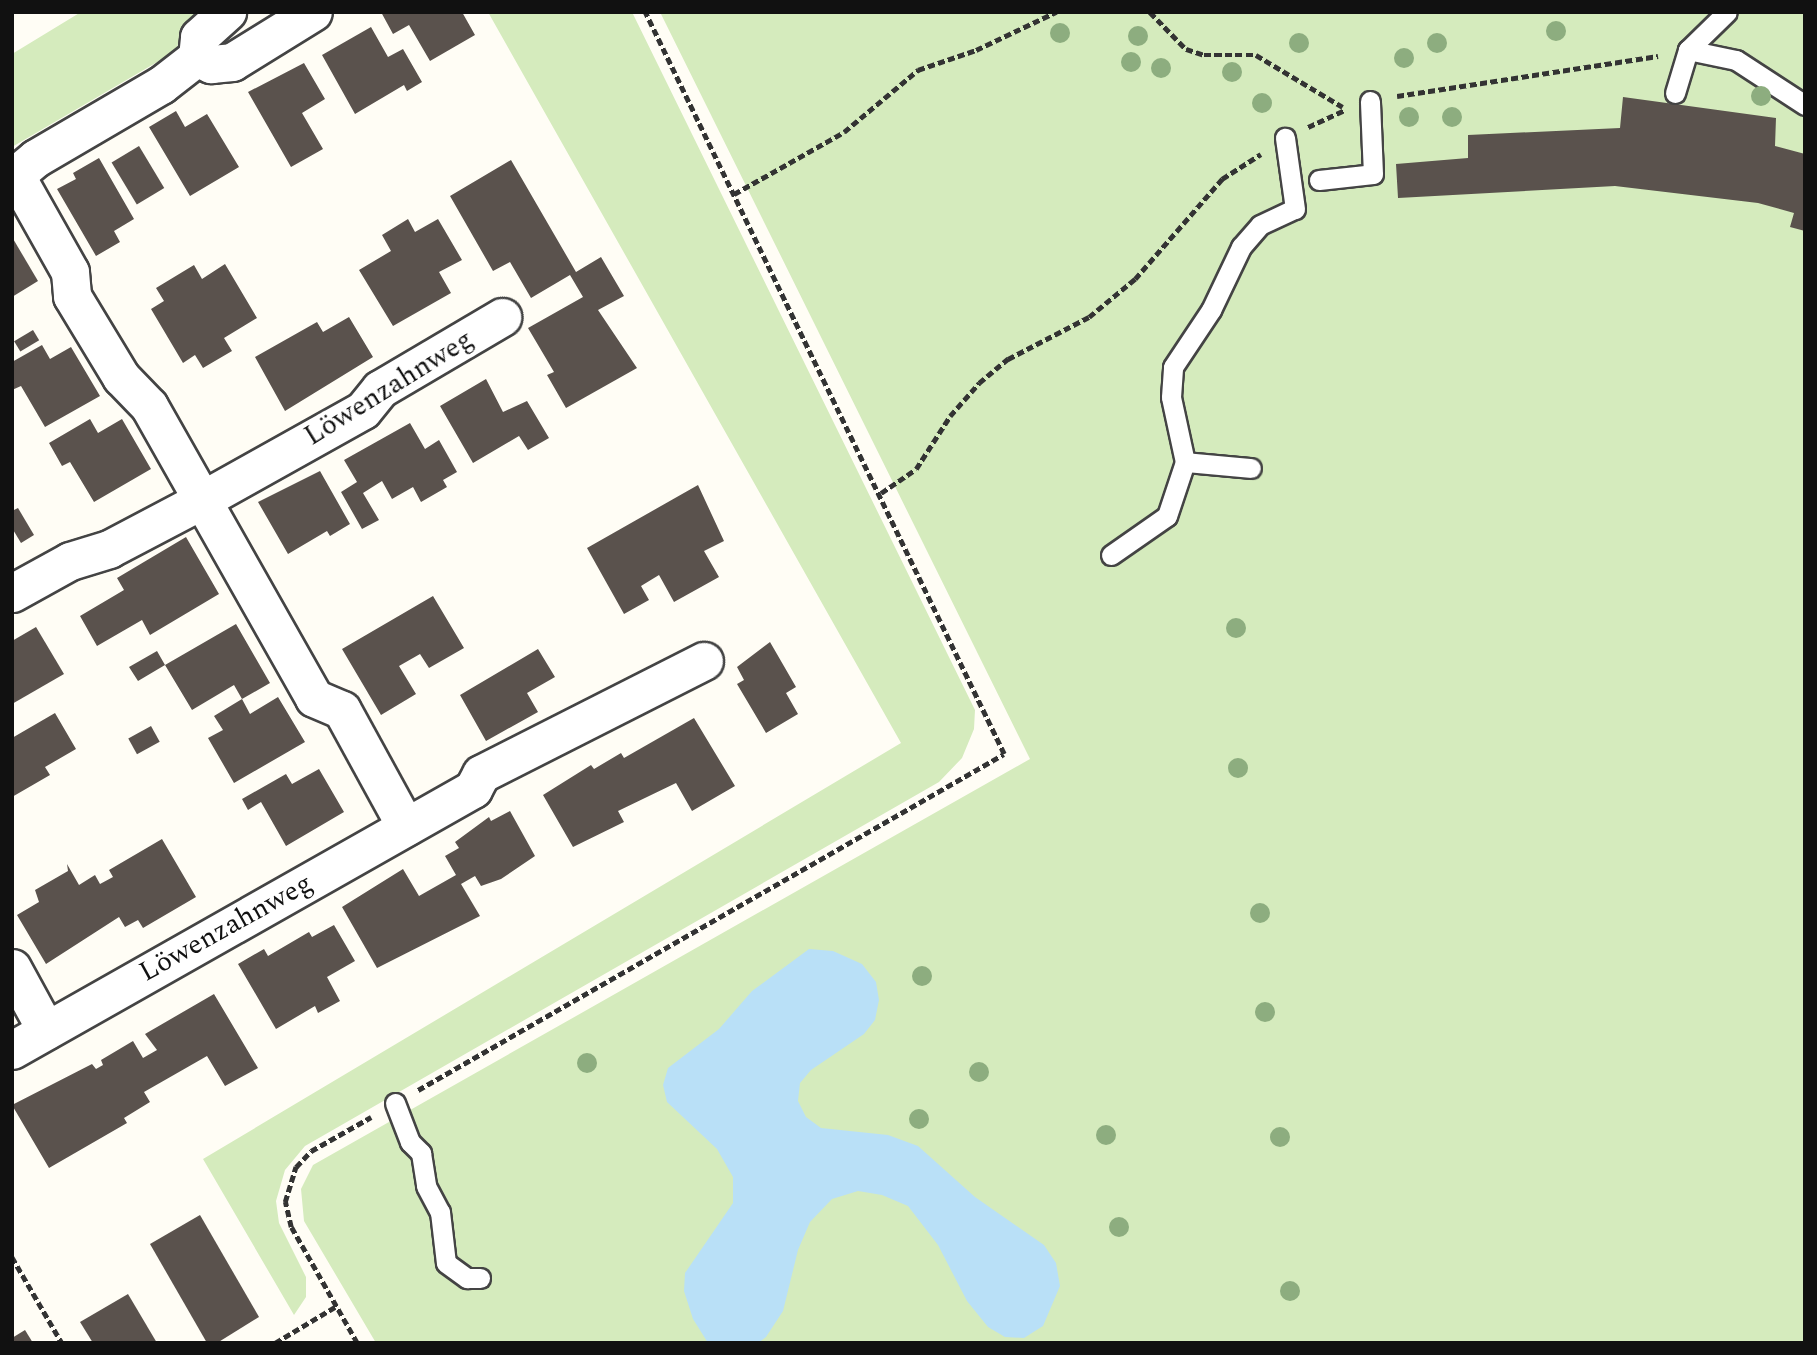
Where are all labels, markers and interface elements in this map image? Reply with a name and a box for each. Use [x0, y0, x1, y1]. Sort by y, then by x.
street label: Löwenzahnweg [298, 323, 480, 453]
street label: Löwenzahnweg [134, 867, 318, 989]

